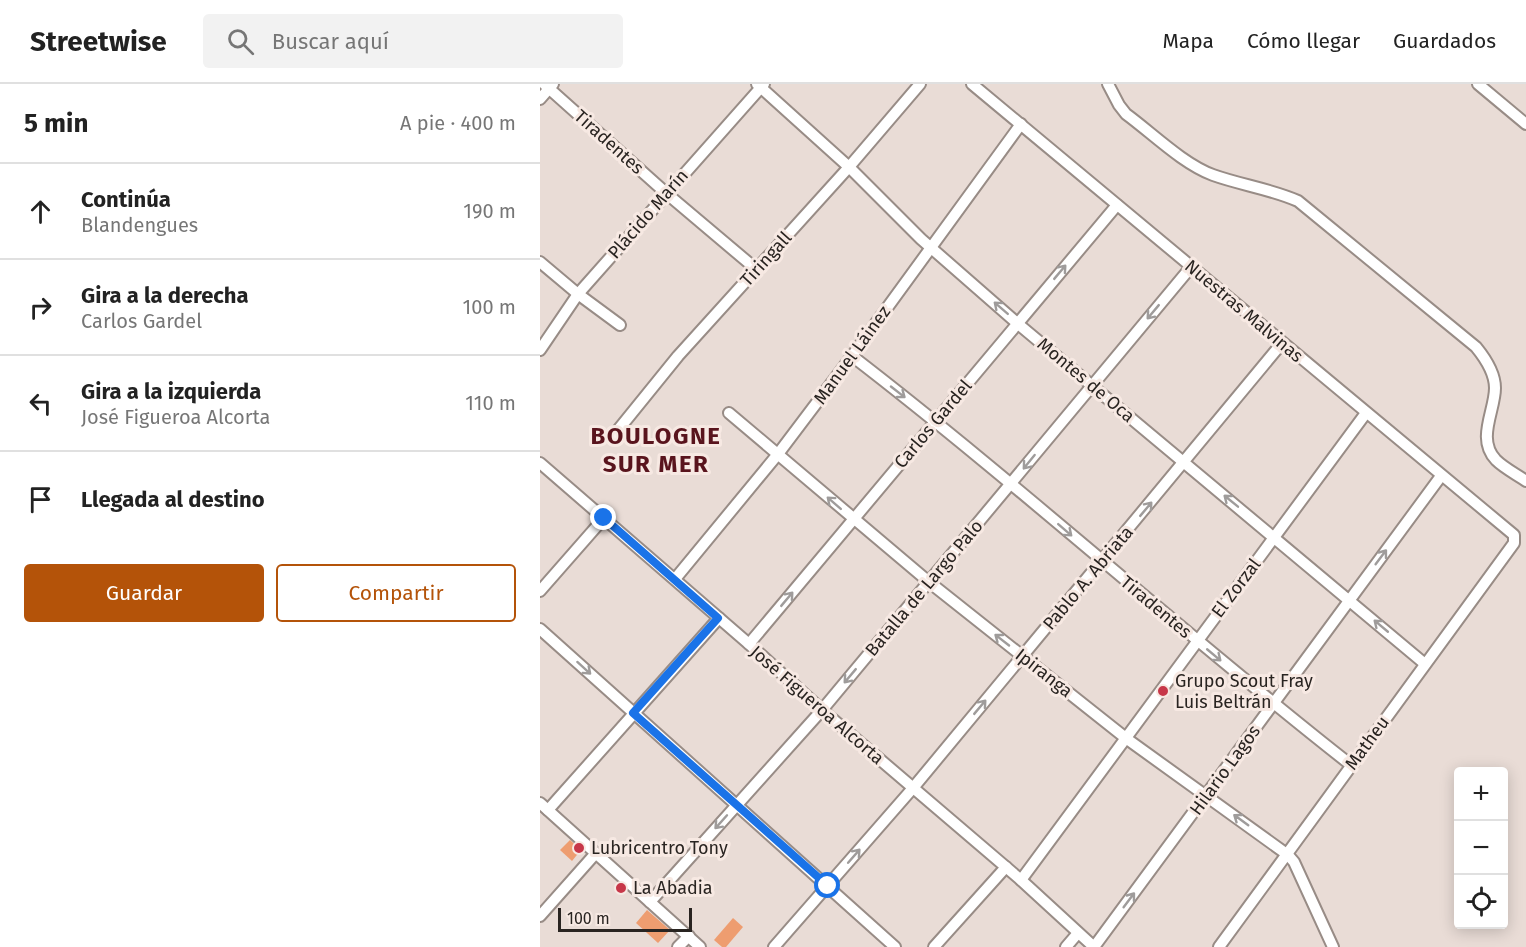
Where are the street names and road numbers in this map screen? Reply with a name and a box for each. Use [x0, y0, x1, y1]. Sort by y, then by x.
street label: Tiradentes [570, 105, 648, 179]
street label: Plácido Marín [603, 165, 693, 263]
street label: Tiringall [736, 227, 796, 291]
street label: Nuestras Malvinas [1180, 255, 1308, 367]
street label: Manuel Láinez [809, 301, 895, 409]
street label: Montes de Oca [1033, 333, 1139, 427]
street label: Carlos Gardel [890, 375, 976, 473]
street label: Batalla de Largo Palo [860, 515, 988, 661]
street label: Pablo A. Abriata [1038, 522, 1138, 634]
street label: El Zorzal [1207, 554, 1265, 622]
street label: Tiradentes [1116, 571, 1196, 643]
street label: José Figueroa Alcorta [745, 641, 889, 769]
street label: Ipiranga [1011, 644, 1077, 702]
street label: Matheu [1340, 712, 1394, 774]
street label: Hilario Lagos [1185, 721, 1265, 819]

